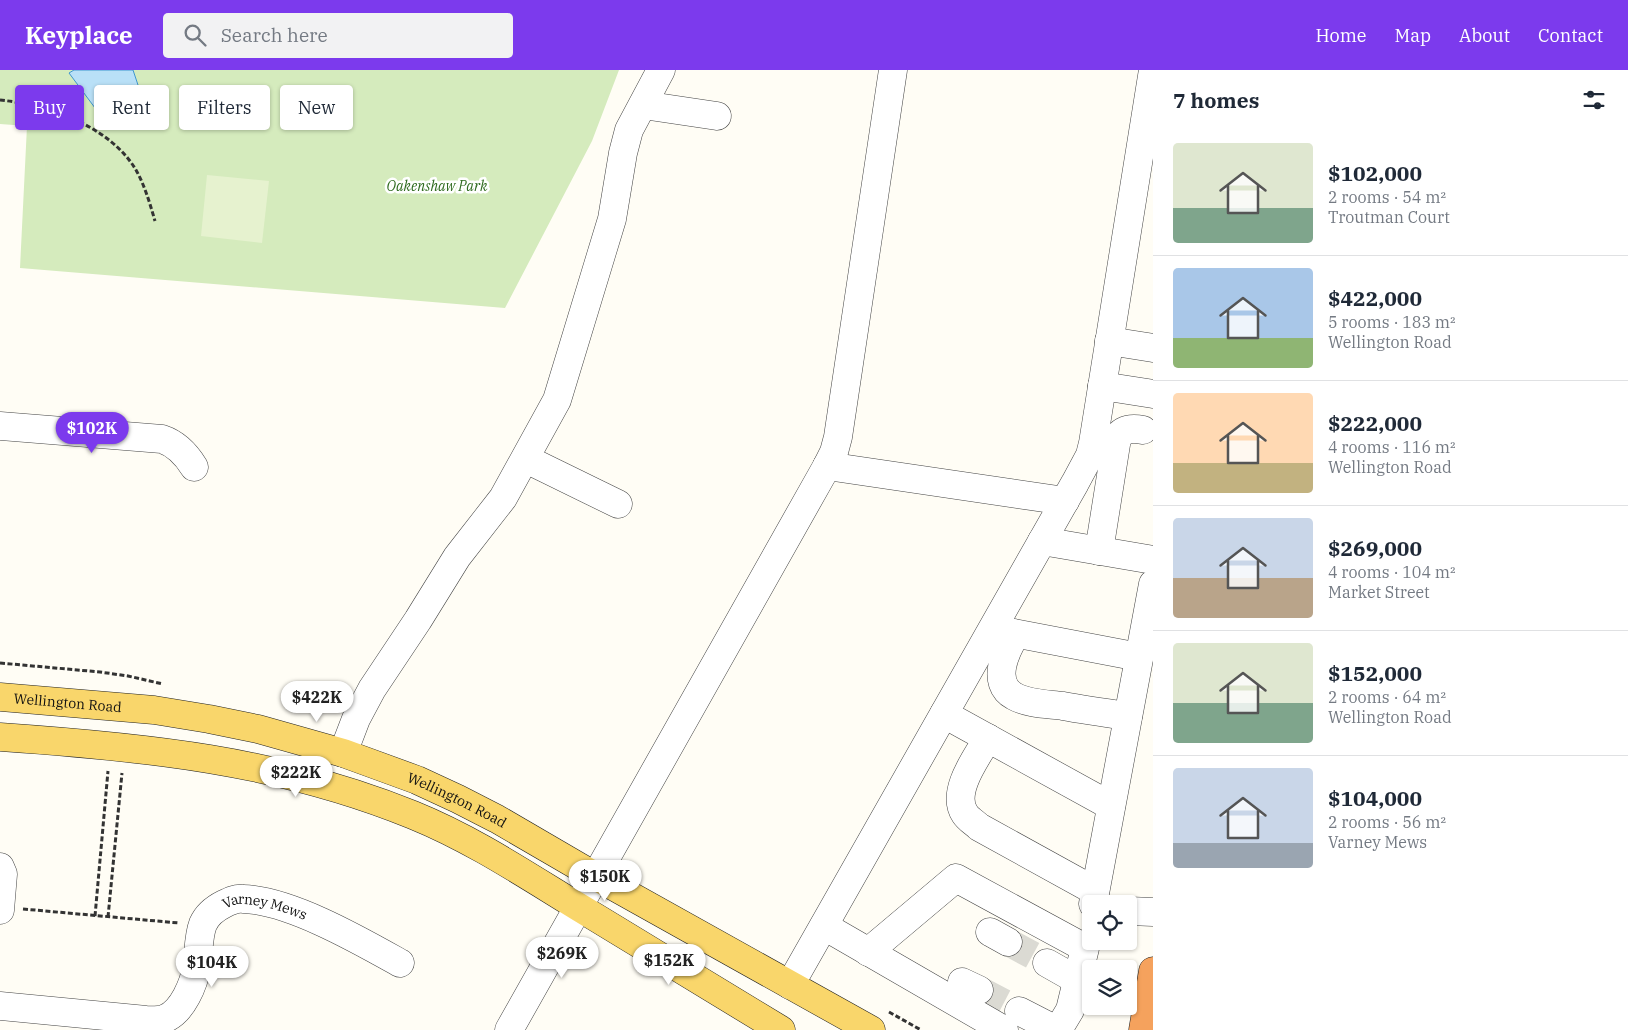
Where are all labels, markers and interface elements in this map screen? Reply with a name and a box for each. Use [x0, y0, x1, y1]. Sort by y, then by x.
search box [163, 13, 513, 58]
text: Keyplace [25, 19, 133, 51]
icon: search [181, 21, 209, 49]
text: Search here [221, 23, 328, 47]
text: Home [1315, 24, 1367, 47]
text: Map [1395, 24, 1431, 47]
text: About [1459, 24, 1510, 47]
text: Contact [1538, 24, 1603, 47]
chip: Buy [15, 85, 84, 130]
chip: Rent [94, 85, 169, 130]
chip: Filters [179, 85, 270, 130]
chip: New [280, 85, 353, 130]
text: 7 homes [1173, 86, 1259, 114]
icon: filters [1580, 86, 1608, 114]
text: $102,000 [1328, 159, 1422, 187]
icon: home [1213, 163, 1273, 223]
park label: Oakenshaw Park [387, 177, 488, 195]
text: 2 rooms · 54 m² [1328, 187, 1446, 207]
text: Troutman Court [1328, 207, 1450, 227]
text: $422,000 [1328, 284, 1422, 312]
icon: home [1213, 288, 1273, 348]
text: 5 rooms · 183 m² [1328, 312, 1456, 332]
text: Wellington Road [1328, 332, 1452, 352]
text: $222,000 [1328, 409, 1422, 437]
pin: $102K [57, 412, 127, 454]
icon: home [1213, 413, 1273, 473]
text: $102K [67, 418, 117, 438]
text: 4 rooms · 116 m² [1328, 437, 1456, 457]
text: Wellington Road [1328, 457, 1452, 477]
text: $269,000 [1328, 534, 1422, 562]
icon: home [1213, 538, 1273, 598]
text: 4 rooms · 104 m² [1328, 562, 1456, 582]
text: Market Street [1328, 582, 1430, 602]
text: $152,000 [1328, 659, 1422, 687]
icon: home [1213, 663, 1273, 723]
pin: $422K [282, 680, 352, 723]
text: $422K [292, 687, 342, 707]
text: 2 rooms · 64 m² [1328, 687, 1446, 707]
street label: Wellington Road [13, 689, 123, 716]
text: Wellington Road [1328, 707, 1452, 727]
pin: $222K [261, 756, 331, 798]
text: $222K [271, 762, 321, 782]
street label: Wellington Road [405, 768, 510, 832]
text: $104,000 [1328, 784, 1422, 812]
icon: home [1213, 788, 1273, 848]
text: 2 rooms · 56 m² [1328, 812, 1446, 832]
text: Varney Mews [1328, 832, 1427, 852]
pin: $150K [570, 860, 640, 902]
text: $150K [580, 866, 630, 886]
street label: Varney Mews [219, 890, 310, 924]
map controls [1082, 895, 1137, 1015]
button: locate [1082, 895, 1137, 950]
pin: $269K [527, 936, 597, 979]
text: $269K [537, 943, 587, 963]
pin: $152K [634, 944, 704, 986]
pin: $104K [177, 946, 247, 988]
text: $152K [644, 950, 694, 970]
text: $104K [187, 952, 237, 972]
button: layers [1082, 960, 1137, 1015]

